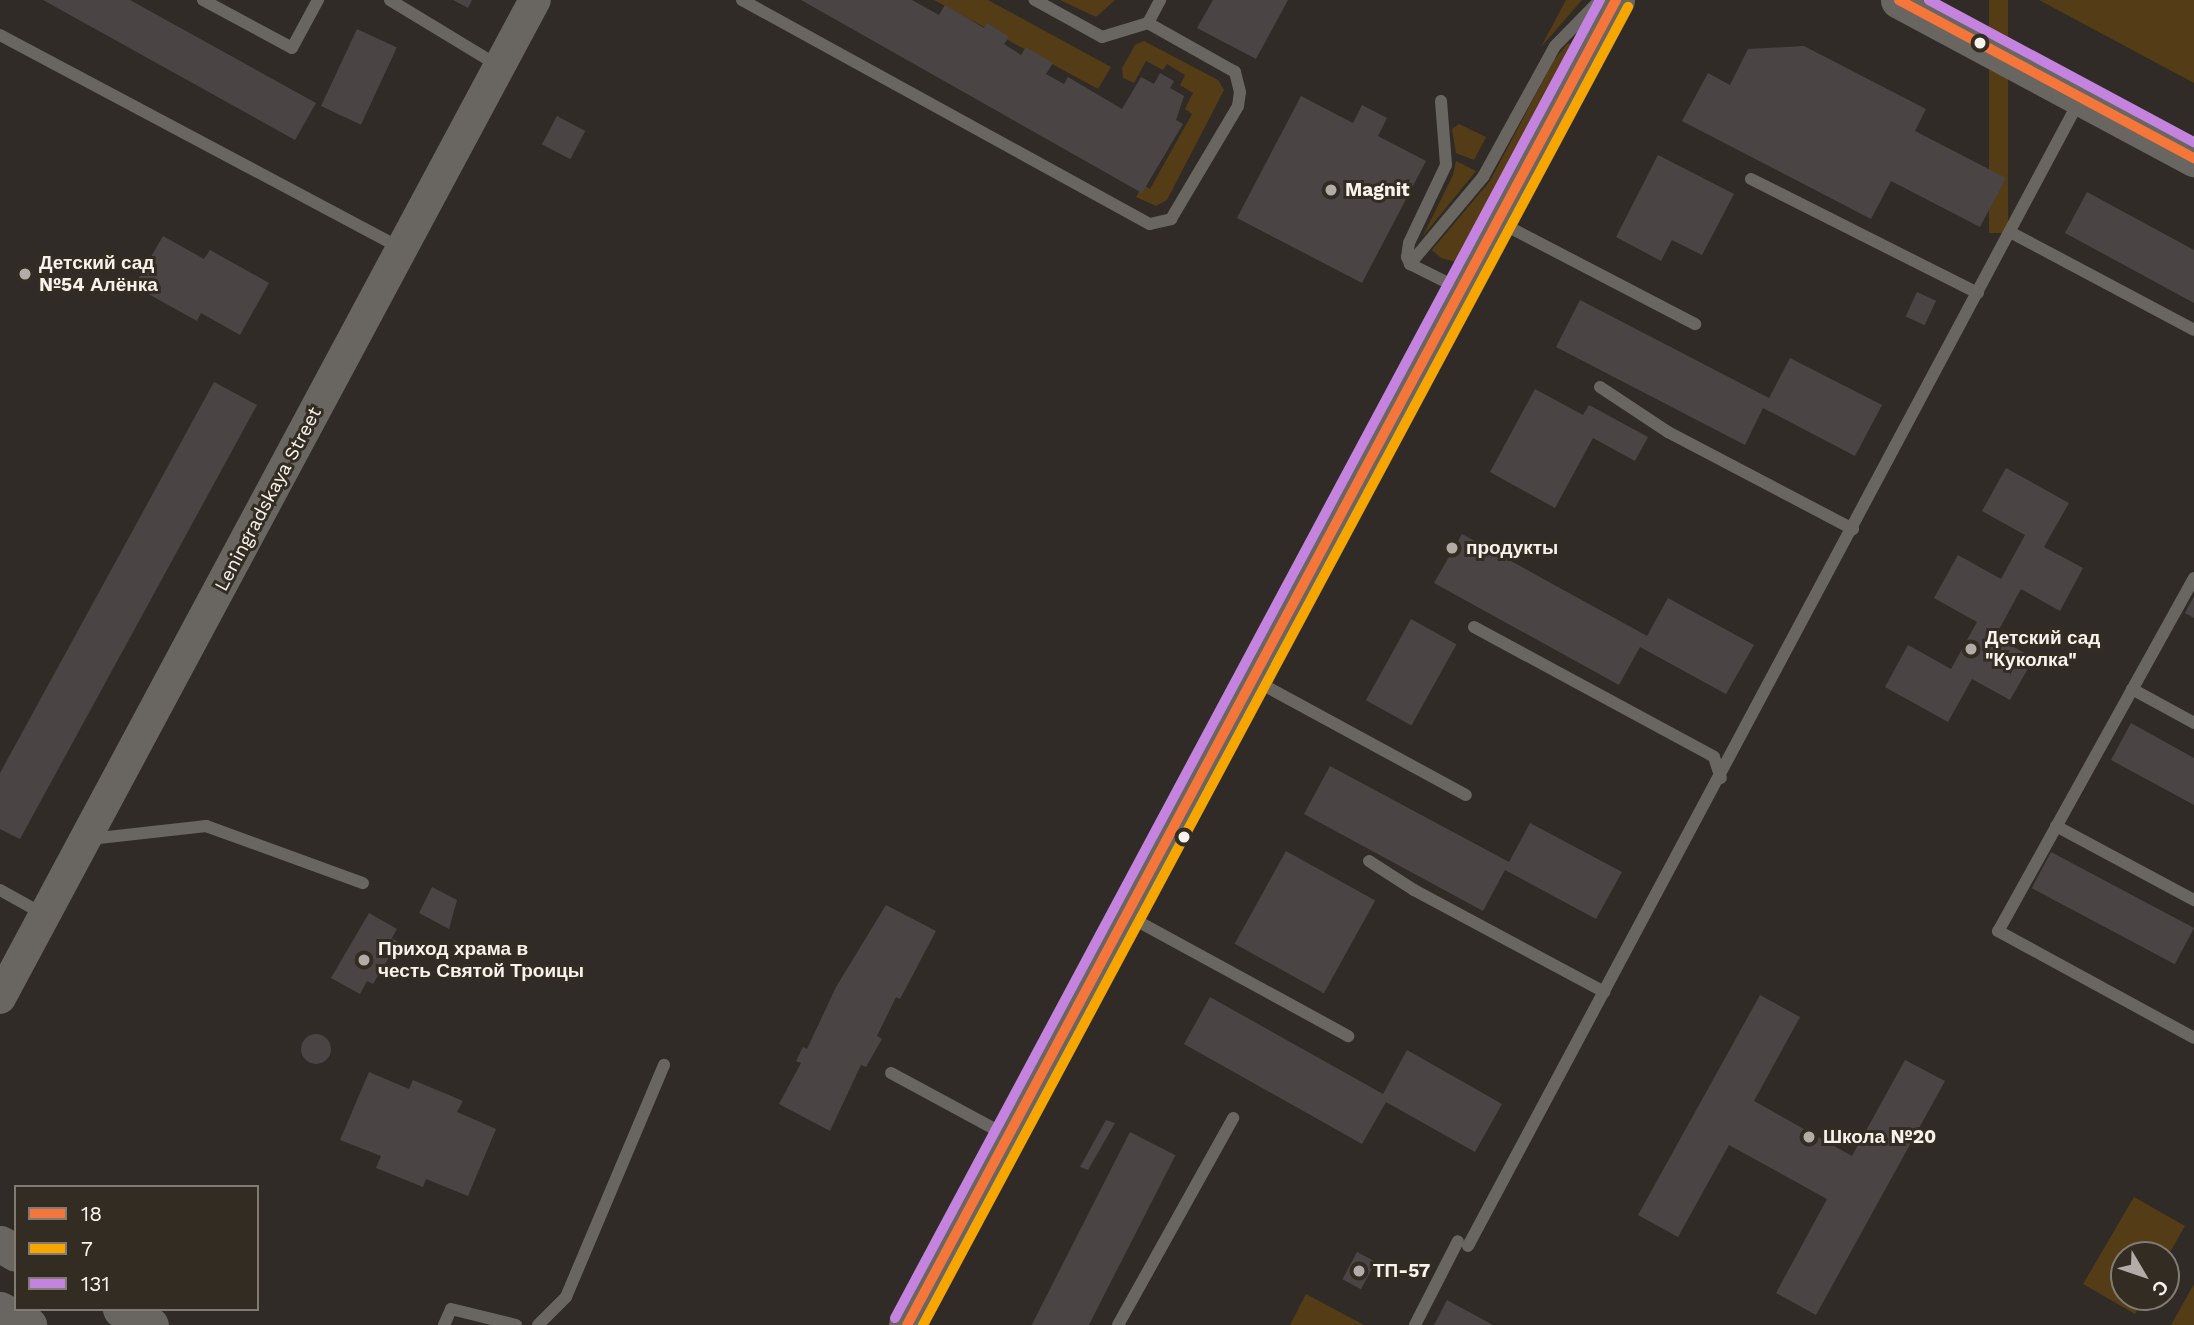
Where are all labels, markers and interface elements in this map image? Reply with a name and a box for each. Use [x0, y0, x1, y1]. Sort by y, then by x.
unlabelled marker [1973, 36, 1987, 50]
place label: Magnit [1345, 179, 1410, 201]
marker: Magnit [1323, 182, 1339, 198]
place label: Детский сад №54 Алёнка [39, 252, 158, 296]
marker: Детский сад №54 Алёнка [17, 266, 33, 282]
street label: Leningradskaya Street [210, 403, 326, 595]
place label: продукты [1466, 537, 1558, 559]
marker: продукты [1444, 540, 1460, 556]
place label: Детский сад "Куколка" [1985, 627, 2100, 671]
marker: Детский сад "Куколка" [1963, 641, 1979, 657]
unlabelled marker [1177, 830, 1191, 844]
place label: Приход храма в честь Святой Троицы [378, 938, 584, 982]
marker: Приход храма в честь Святой Троицы [356, 952, 372, 968]
place label: Школа №20 [1823, 1126, 1936, 1148]
marker: Школа №20 [1801, 1129, 1817, 1145]
legend [14, 1185, 259, 1311]
text: 18 [81, 1201, 102, 1226]
text: 7 [81, 1236, 93, 1261]
north arrow [2110, 1241, 2180, 1311]
place label: ТП-57 [1373, 1260, 1430, 1282]
marker: ТП-57 [1351, 1263, 1367, 1279]
text: 131 [81, 1271, 110, 1296]
text: С [2147, 1276, 2173, 1301]

